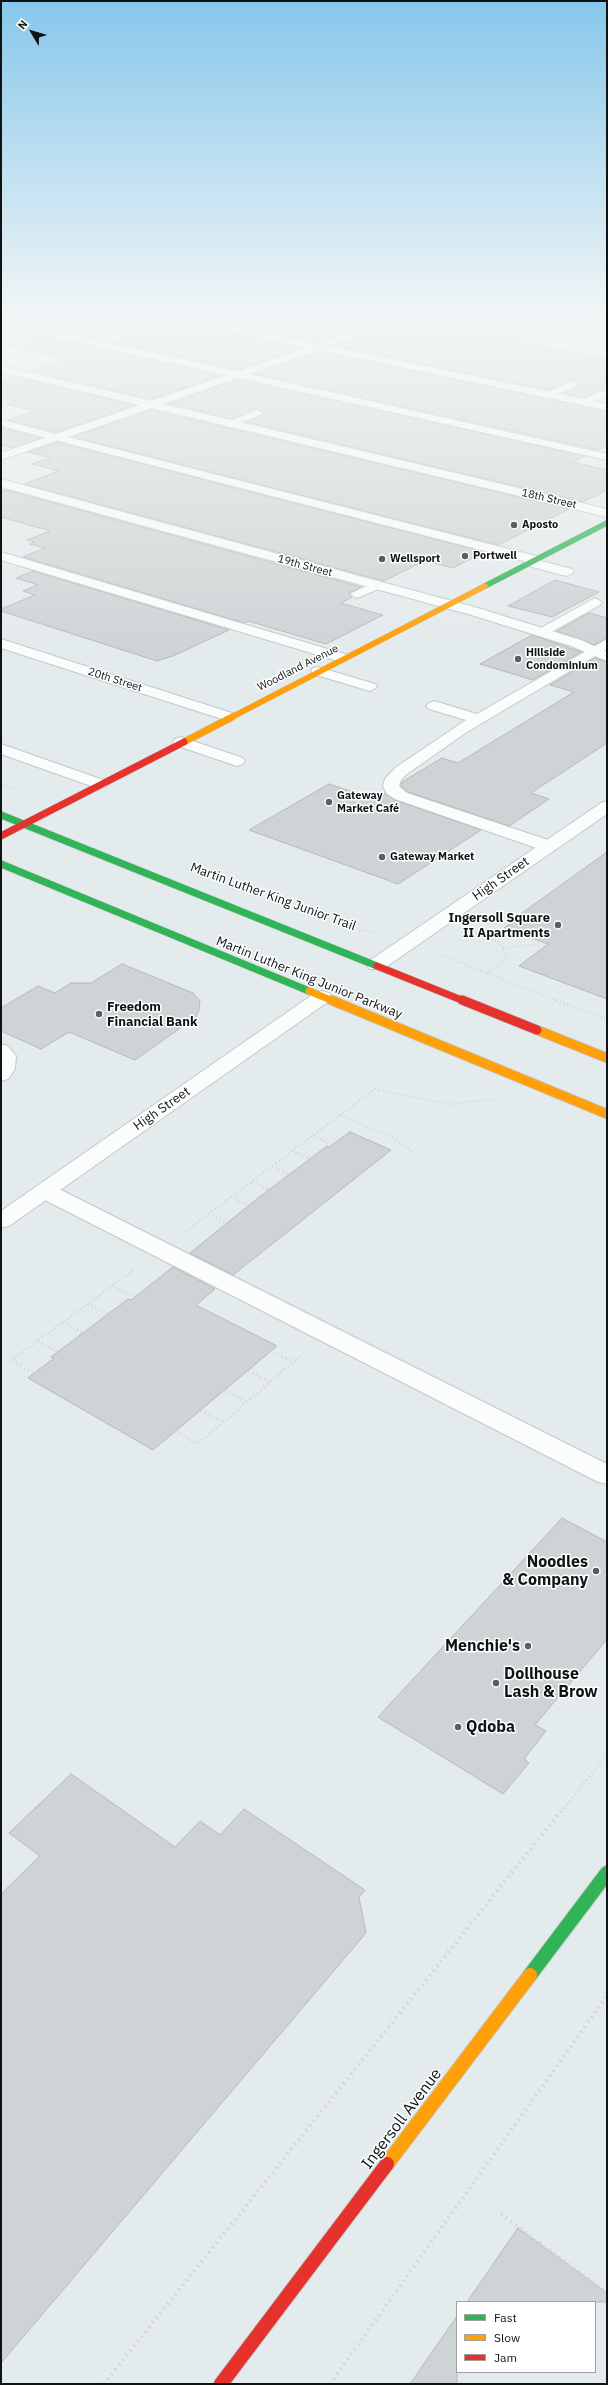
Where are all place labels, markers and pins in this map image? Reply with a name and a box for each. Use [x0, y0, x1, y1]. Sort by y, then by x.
place label: Aposto [522, 518, 558, 532]
marker: Aposto [509, 520, 519, 530]
place label: Portwell [473, 549, 517, 563]
marker: Portwell [460, 551, 470, 561]
place label: Wellsport [390, 552, 440, 566]
marker: Wellsport [377, 554, 387, 564]
place label: Hillside Condominium [526, 646, 598, 672]
marker: Hillside Condominium [513, 654, 523, 664]
place label: Gateway Market Café [337, 789, 399, 815]
marker: Gateway Market Café [324, 797, 334, 807]
place label: Gateway Market [390, 850, 474, 864]
marker: Gateway Market [377, 852, 387, 862]
place label: Ingersoll Square II Apartments [449, 910, 550, 941]
marker: Ingersoll Square II Apartments [553, 920, 563, 930]
place label: Freedom Financial Bank [107, 999, 197, 1030]
marker: Freedom Financial Bank [94, 1009, 104, 1019]
place label: Noodles & Company [502, 1552, 588, 1590]
marker: Noodles & Company [591, 1566, 601, 1576]
place label: Menchie's [445, 1636, 520, 1656]
marker: Menchie's [523, 1641, 533, 1651]
place label: Dollhouse Lash & Brow [504, 1664, 598, 1702]
marker: Dollhouse Lash & Brow [491, 1678, 501, 1688]
place label: Qdoba [466, 1717, 515, 1737]
marker: Qdoba [453, 1722, 463, 1732]

